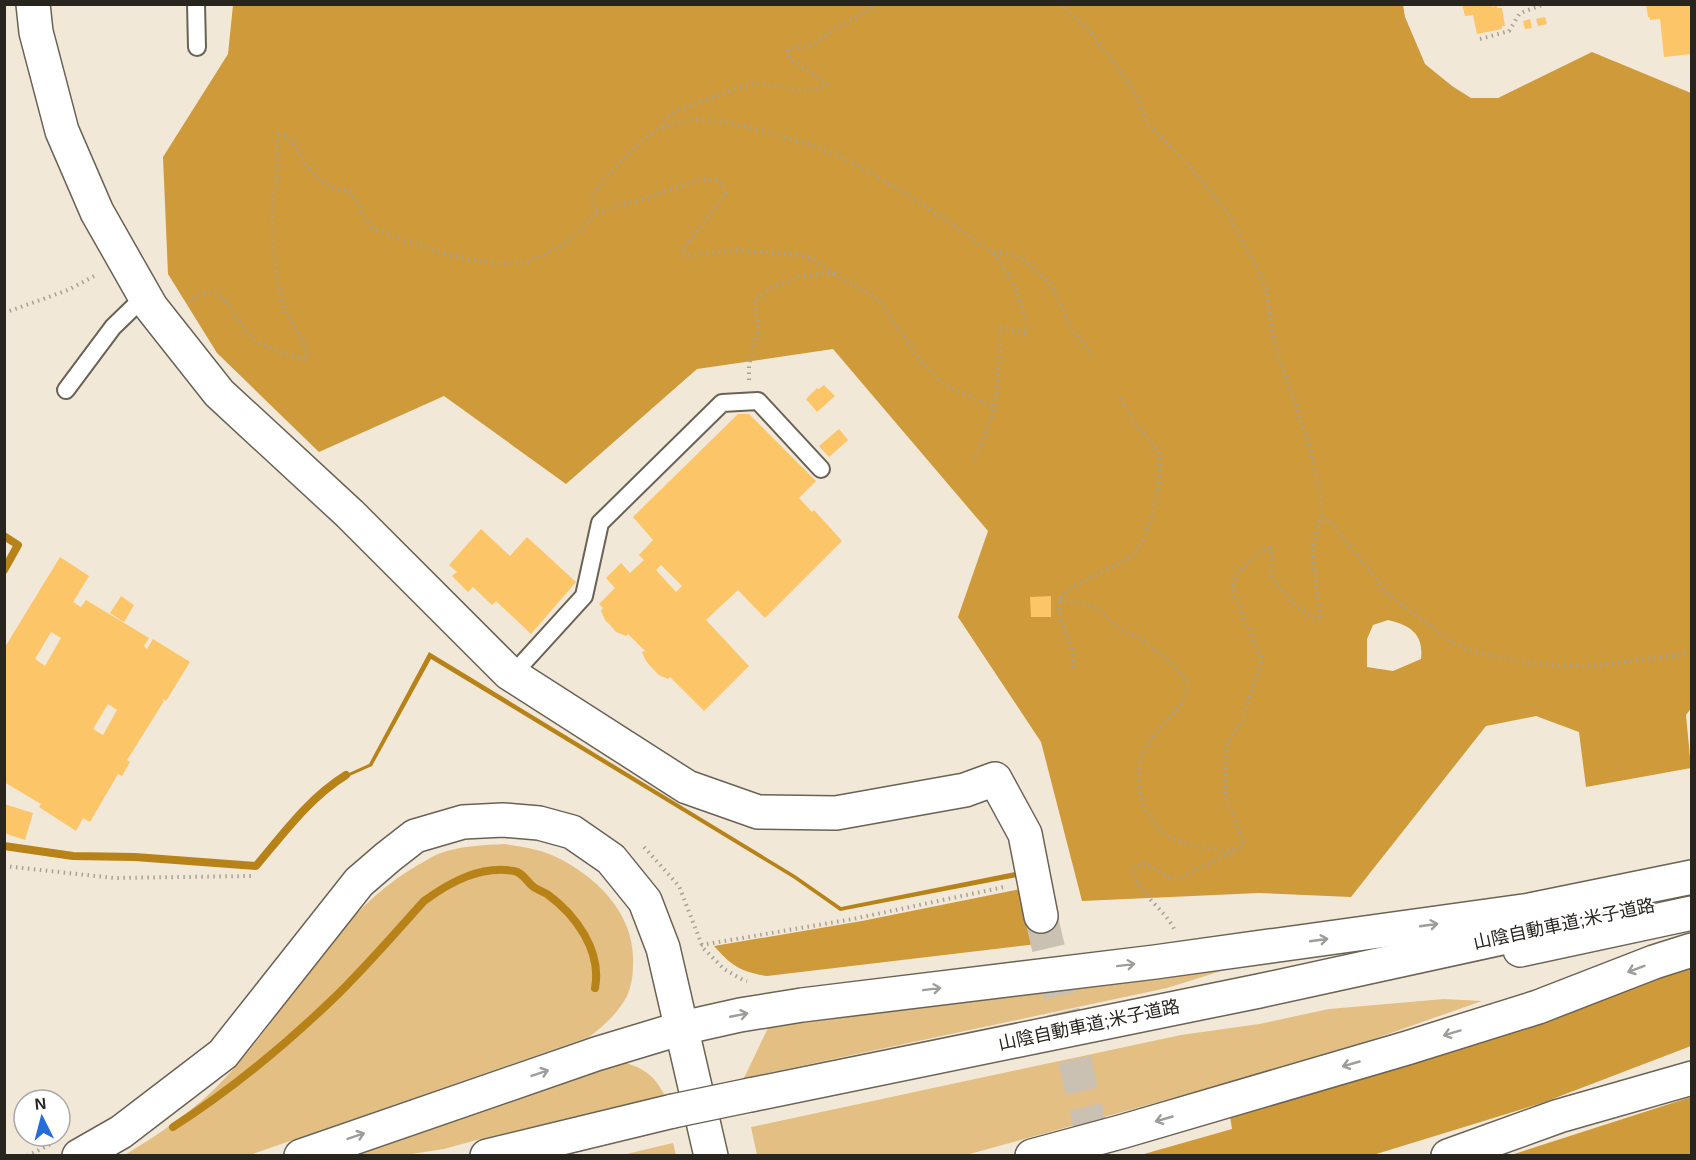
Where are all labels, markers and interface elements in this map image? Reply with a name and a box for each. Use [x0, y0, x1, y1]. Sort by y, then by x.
street label: 山陰自動車道;米子道路 [1471, 895, 1657, 953]
one-way arrow [1419, 919, 1439, 930]
one-way arrow [1309, 934, 1329, 945]
one-way arrow [1115, 960, 1135, 971]
one-way arrow [1627, 964, 1646, 975]
one-way arrow [922, 983, 942, 994]
street label: 山陰自動車道;米子道路 [996, 996, 1182, 1054]
one-way arrow [729, 1009, 748, 1020]
one-way arrow [1443, 1029, 1462, 1040]
one-way arrow [1342, 1059, 1361, 1070]
one-way arrow [530, 1066, 549, 1077]
north arrow [12, 1088, 72, 1148]
text: N [34, 1095, 47, 1113]
one-way arrow [1155, 1114, 1174, 1125]
one-way arrow [346, 1130, 365, 1141]

